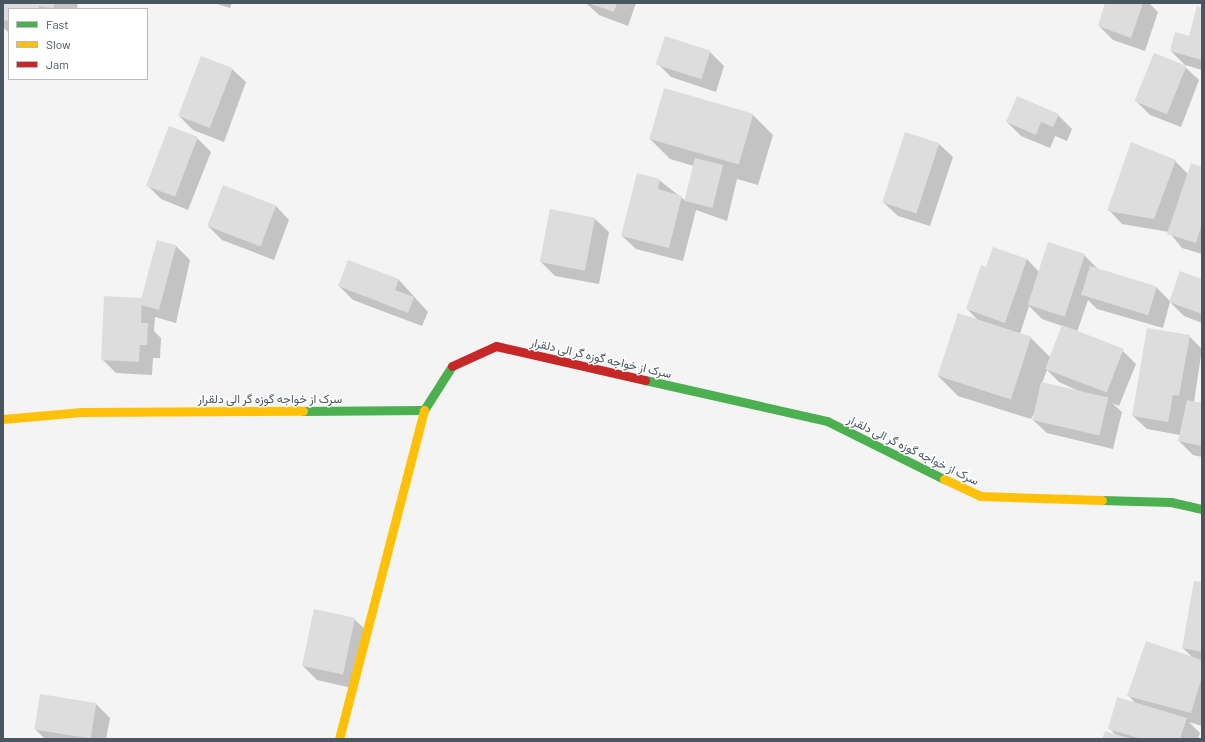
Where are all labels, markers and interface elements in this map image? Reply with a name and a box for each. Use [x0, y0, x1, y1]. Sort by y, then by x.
legend [8, 8, 148, 80]
text: Fast [46, 17, 69, 31]
text: Slow [46, 37, 71, 51]
text: Jam [46, 57, 69, 71]
street label: سرک از خواجه گوزه گر الی دلقرار [529, 335, 673, 381]
street label: سرک از خواجه گوزه گر الی دلقرار [198, 392, 342, 406]
street label: سرک از خواجه گوزه گر الی دلقرار [845, 412, 981, 488]

